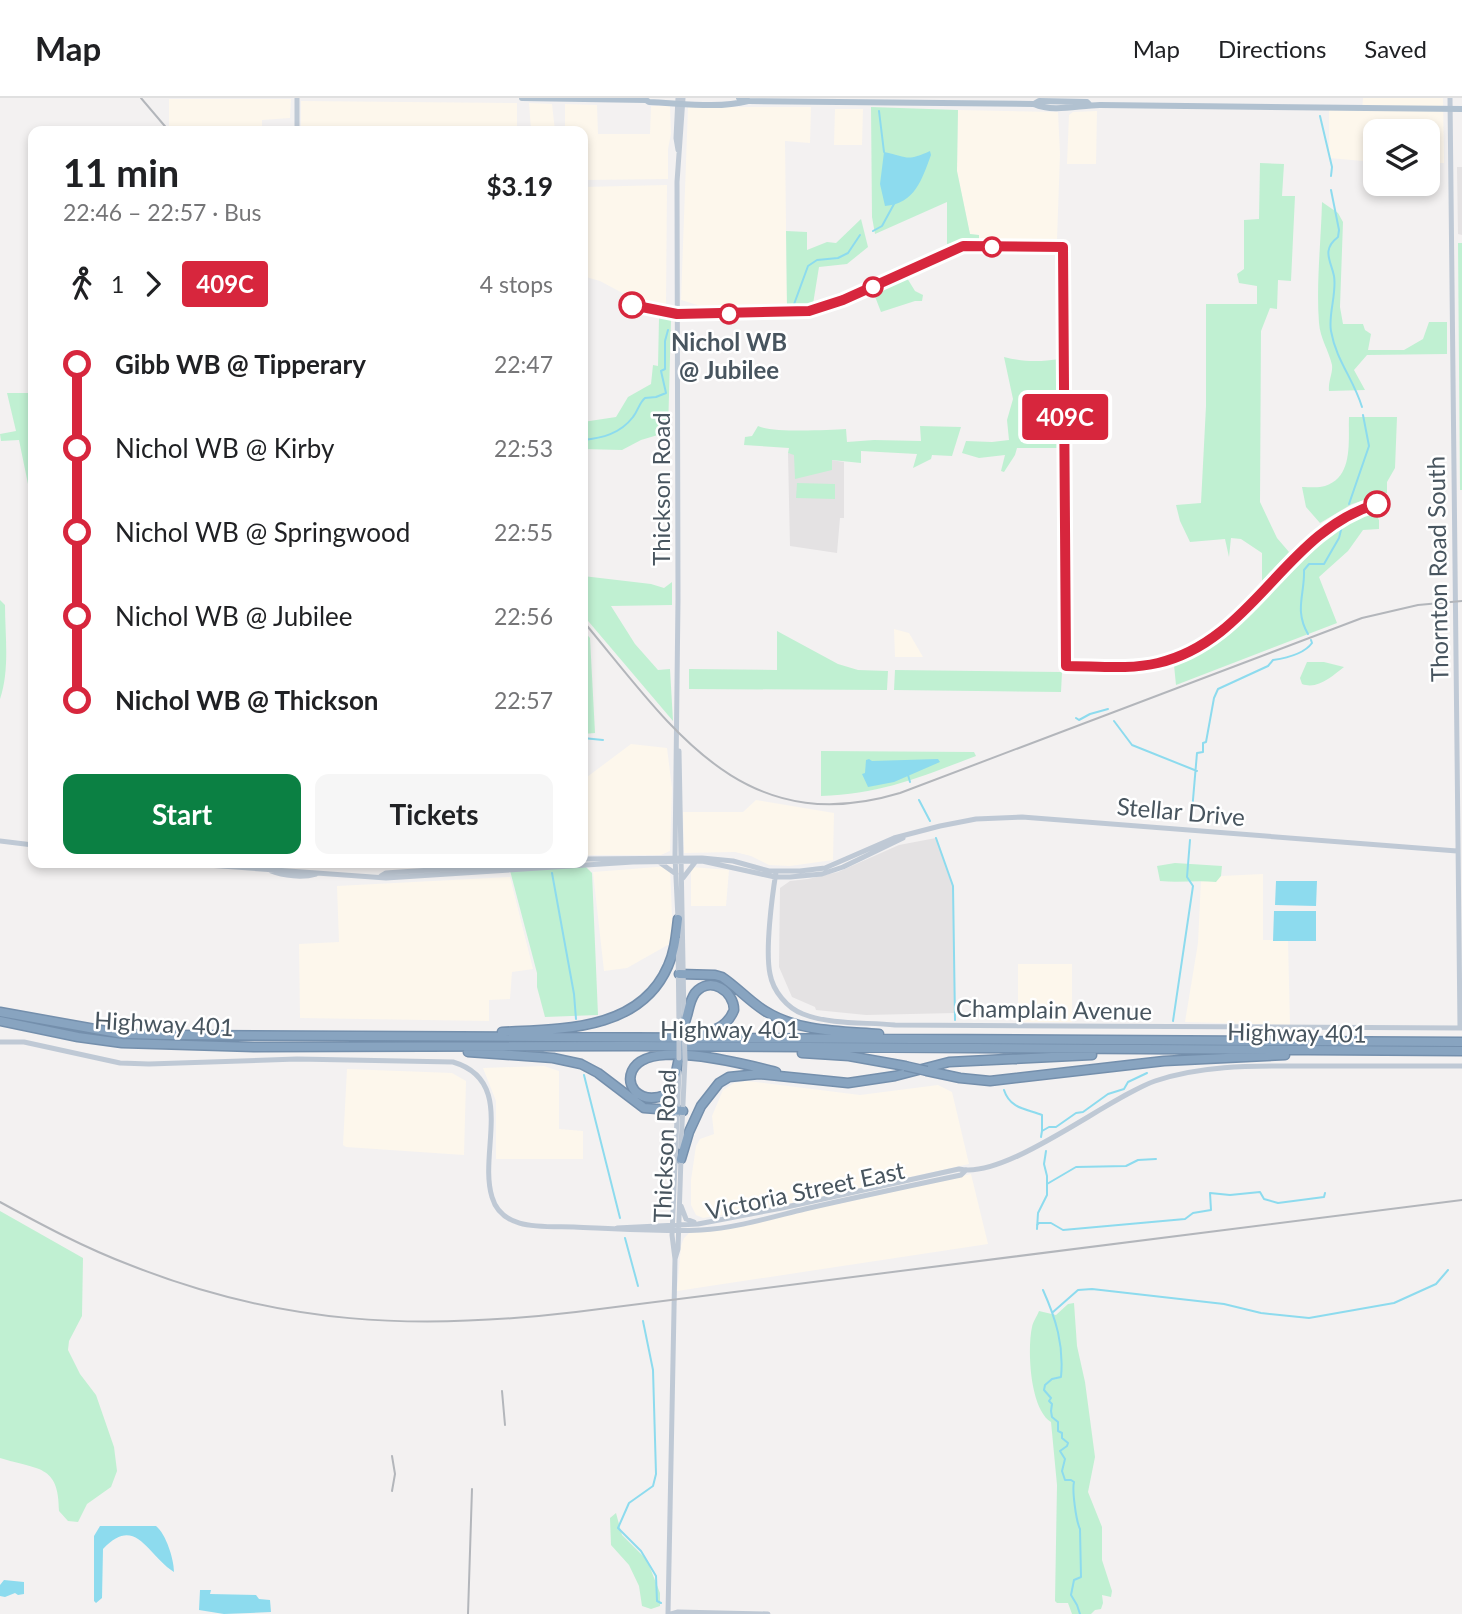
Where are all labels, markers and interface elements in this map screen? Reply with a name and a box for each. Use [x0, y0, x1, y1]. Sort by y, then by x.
text: Map [35, 28, 101, 68]
text: Map [1133, 34, 1180, 63]
text: Directions [1218, 34, 1326, 63]
text: Saved [1364, 34, 1427, 63]
map controls [1363, 119, 1440, 196]
button: layers [1363, 119, 1440, 196]
text: 11 min [63, 149, 179, 195]
text: $3.19 [487, 170, 553, 202]
text: 22:46 – 22:57 · Bus [63, 198, 262, 226]
unlabelled marker [982, 237, 1002, 257]
icon: walk [63, 265, 101, 303]
icon: forward [134, 265, 172, 303]
text: 409C [196, 269, 254, 298]
text: 1 [111, 270, 124, 298]
text: 4 stops [480, 270, 553, 298]
unlabelled marker [863, 277, 883, 297]
unlabelled marker [619, 292, 645, 318]
marker: Nichol WB @ Jubilee [719, 304, 739, 324]
place label: Nichol WB @ Jubilee [671, 327, 787, 384]
text: Gibb WB @ Tipperary [115, 348, 366, 380]
text: 22:47 [494, 350, 553, 378]
line badge: 409C [1016, 394, 1114, 440]
text: 409C [1036, 402, 1094, 431]
street label: Thickson Road [646, 412, 675, 566]
text: Nichol WB @ Kirby [115, 432, 334, 464]
text: 22:53 [494, 434, 553, 462]
street label: Thornton Road South [1421, 456, 1453, 682]
unlabelled marker [1364, 491, 1390, 517]
text: Nichol WB @ Springwood [115, 516, 410, 548]
text: 22:55 [494, 518, 553, 546]
text: Nichol WB @ Jubilee [115, 600, 353, 632]
text: 22:56 [494, 602, 553, 630]
text: Nichol WB @ Thickson [115, 684, 379, 716]
text: 22:57 [494, 686, 553, 714]
button: Start [63, 774, 301, 854]
button: Tickets [315, 774, 553, 854]
street label: Stellar Drive [1116, 791, 1246, 831]
street label: Champlain Avenue [956, 993, 1152, 1025]
street label: Highway 401 [93, 1005, 235, 1041]
street label: Highway 401 [660, 1014, 800, 1043]
street label: Highway 401 [1227, 1016, 1367, 1048]
street label: Thickson Road [647, 1069, 681, 1223]
street label: Victoria Street East [703, 1155, 907, 1225]

